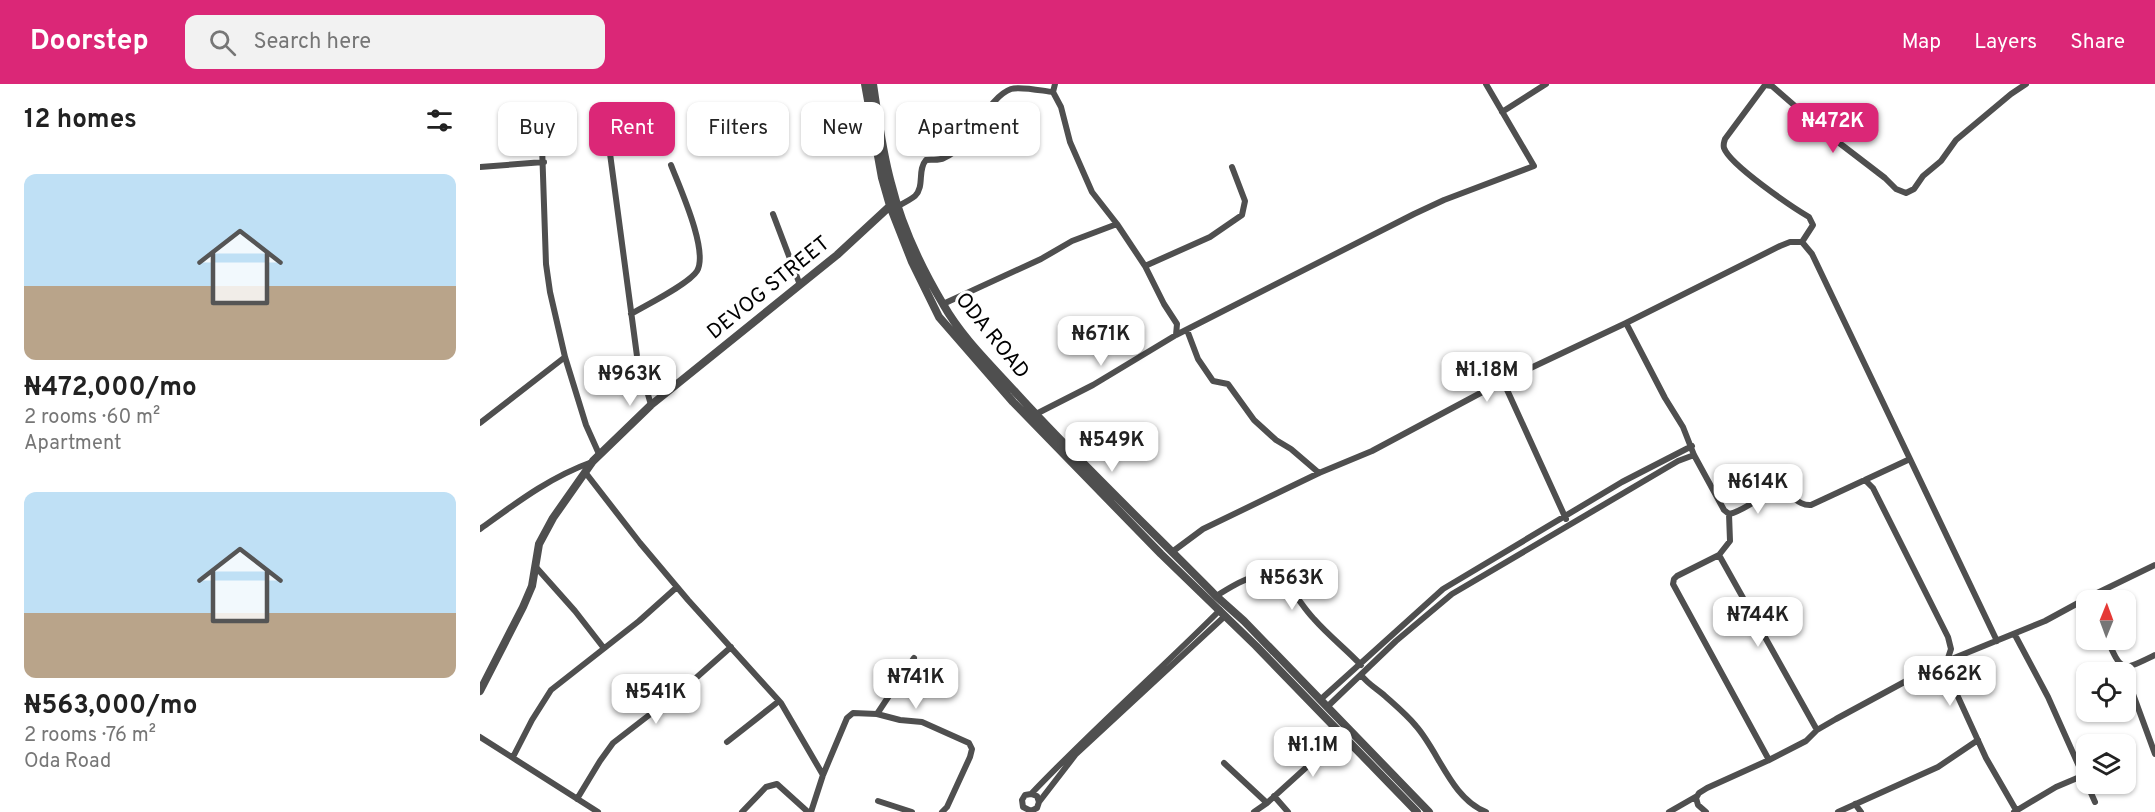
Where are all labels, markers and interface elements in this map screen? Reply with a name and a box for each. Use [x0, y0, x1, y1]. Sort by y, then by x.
search box [185, 15, 605, 69]
text: Doorstep [30, 24, 149, 60]
icon: search [206, 26, 239, 59]
text: Search here [254, 29, 371, 56]
text: Map [1902, 29, 1941, 56]
text: Layers [1974, 29, 2037, 56]
text: Share [2070, 29, 2125, 56]
chip: Buy [498, 102, 577, 156]
chip: Rent [589, 102, 675, 156]
chip: Filters [687, 102, 789, 156]
chip: New [801, 102, 884, 156]
chip: Apartment [896, 102, 1040, 156]
pin: ₦472K [1791, 103, 1875, 154]
text: 12 homes [24, 104, 137, 137]
icon: filters [423, 104, 456, 137]
text: ₦472K [1801, 109, 1865, 135]
icon: home [186, 213, 294, 321]
street label: DEVOG STREET [702, 230, 836, 346]
street label: ODA ROAD [949, 287, 1035, 385]
pin: ₦671K [1059, 316, 1143, 367]
text: ₦671K [1072, 322, 1130, 348]
pin: ₦1.18M [1438, 352, 1536, 403]
pin: ₦963K [588, 356, 672, 407]
text: ₦1.18M [1455, 358, 1519, 384]
text: ₦963K [598, 362, 662, 388]
text: ₦472,000/mo [24, 372, 197, 405]
text: 2 rooms · 60 m² [24, 405, 160, 431]
pin: ₦549K [1070, 422, 1154, 473]
text: ₦549K [1079, 428, 1145, 454]
text: Apartment [24, 431, 122, 457]
pin: ₦614K [1716, 464, 1800, 515]
text: ₦614K [1728, 470, 1788, 496]
icon: home [186, 531, 294, 639]
pin: ₦563K [1250, 560, 1334, 611]
text: ₦563K [1260, 566, 1324, 592]
north arrow [2076, 590, 2136, 650]
map controls [2076, 590, 2136, 794]
pin: ₦744K [1716, 597, 1800, 648]
text: ₦744K [1727, 603, 1789, 629]
pin: ₦662K [1908, 656, 1992, 707]
pin: ₦741K [874, 659, 958, 710]
text: ₦662K [1918, 662, 1982, 688]
button: locate [2076, 662, 2136, 722]
text: ₦741K [887, 665, 945, 691]
pin: ₦541K [614, 674, 698, 725]
text: ₦541K [626, 680, 686, 706]
text: ₦563,000/mo [24, 690, 197, 723]
text: 2 rooms · 76 m² [24, 723, 156, 749]
pin: ₦1.1M [1271, 727, 1355, 778]
text: ₦1.1M [1288, 733, 1338, 759]
button: layers [2076, 734, 2136, 794]
text: Oda Road [24, 749, 111, 775]

